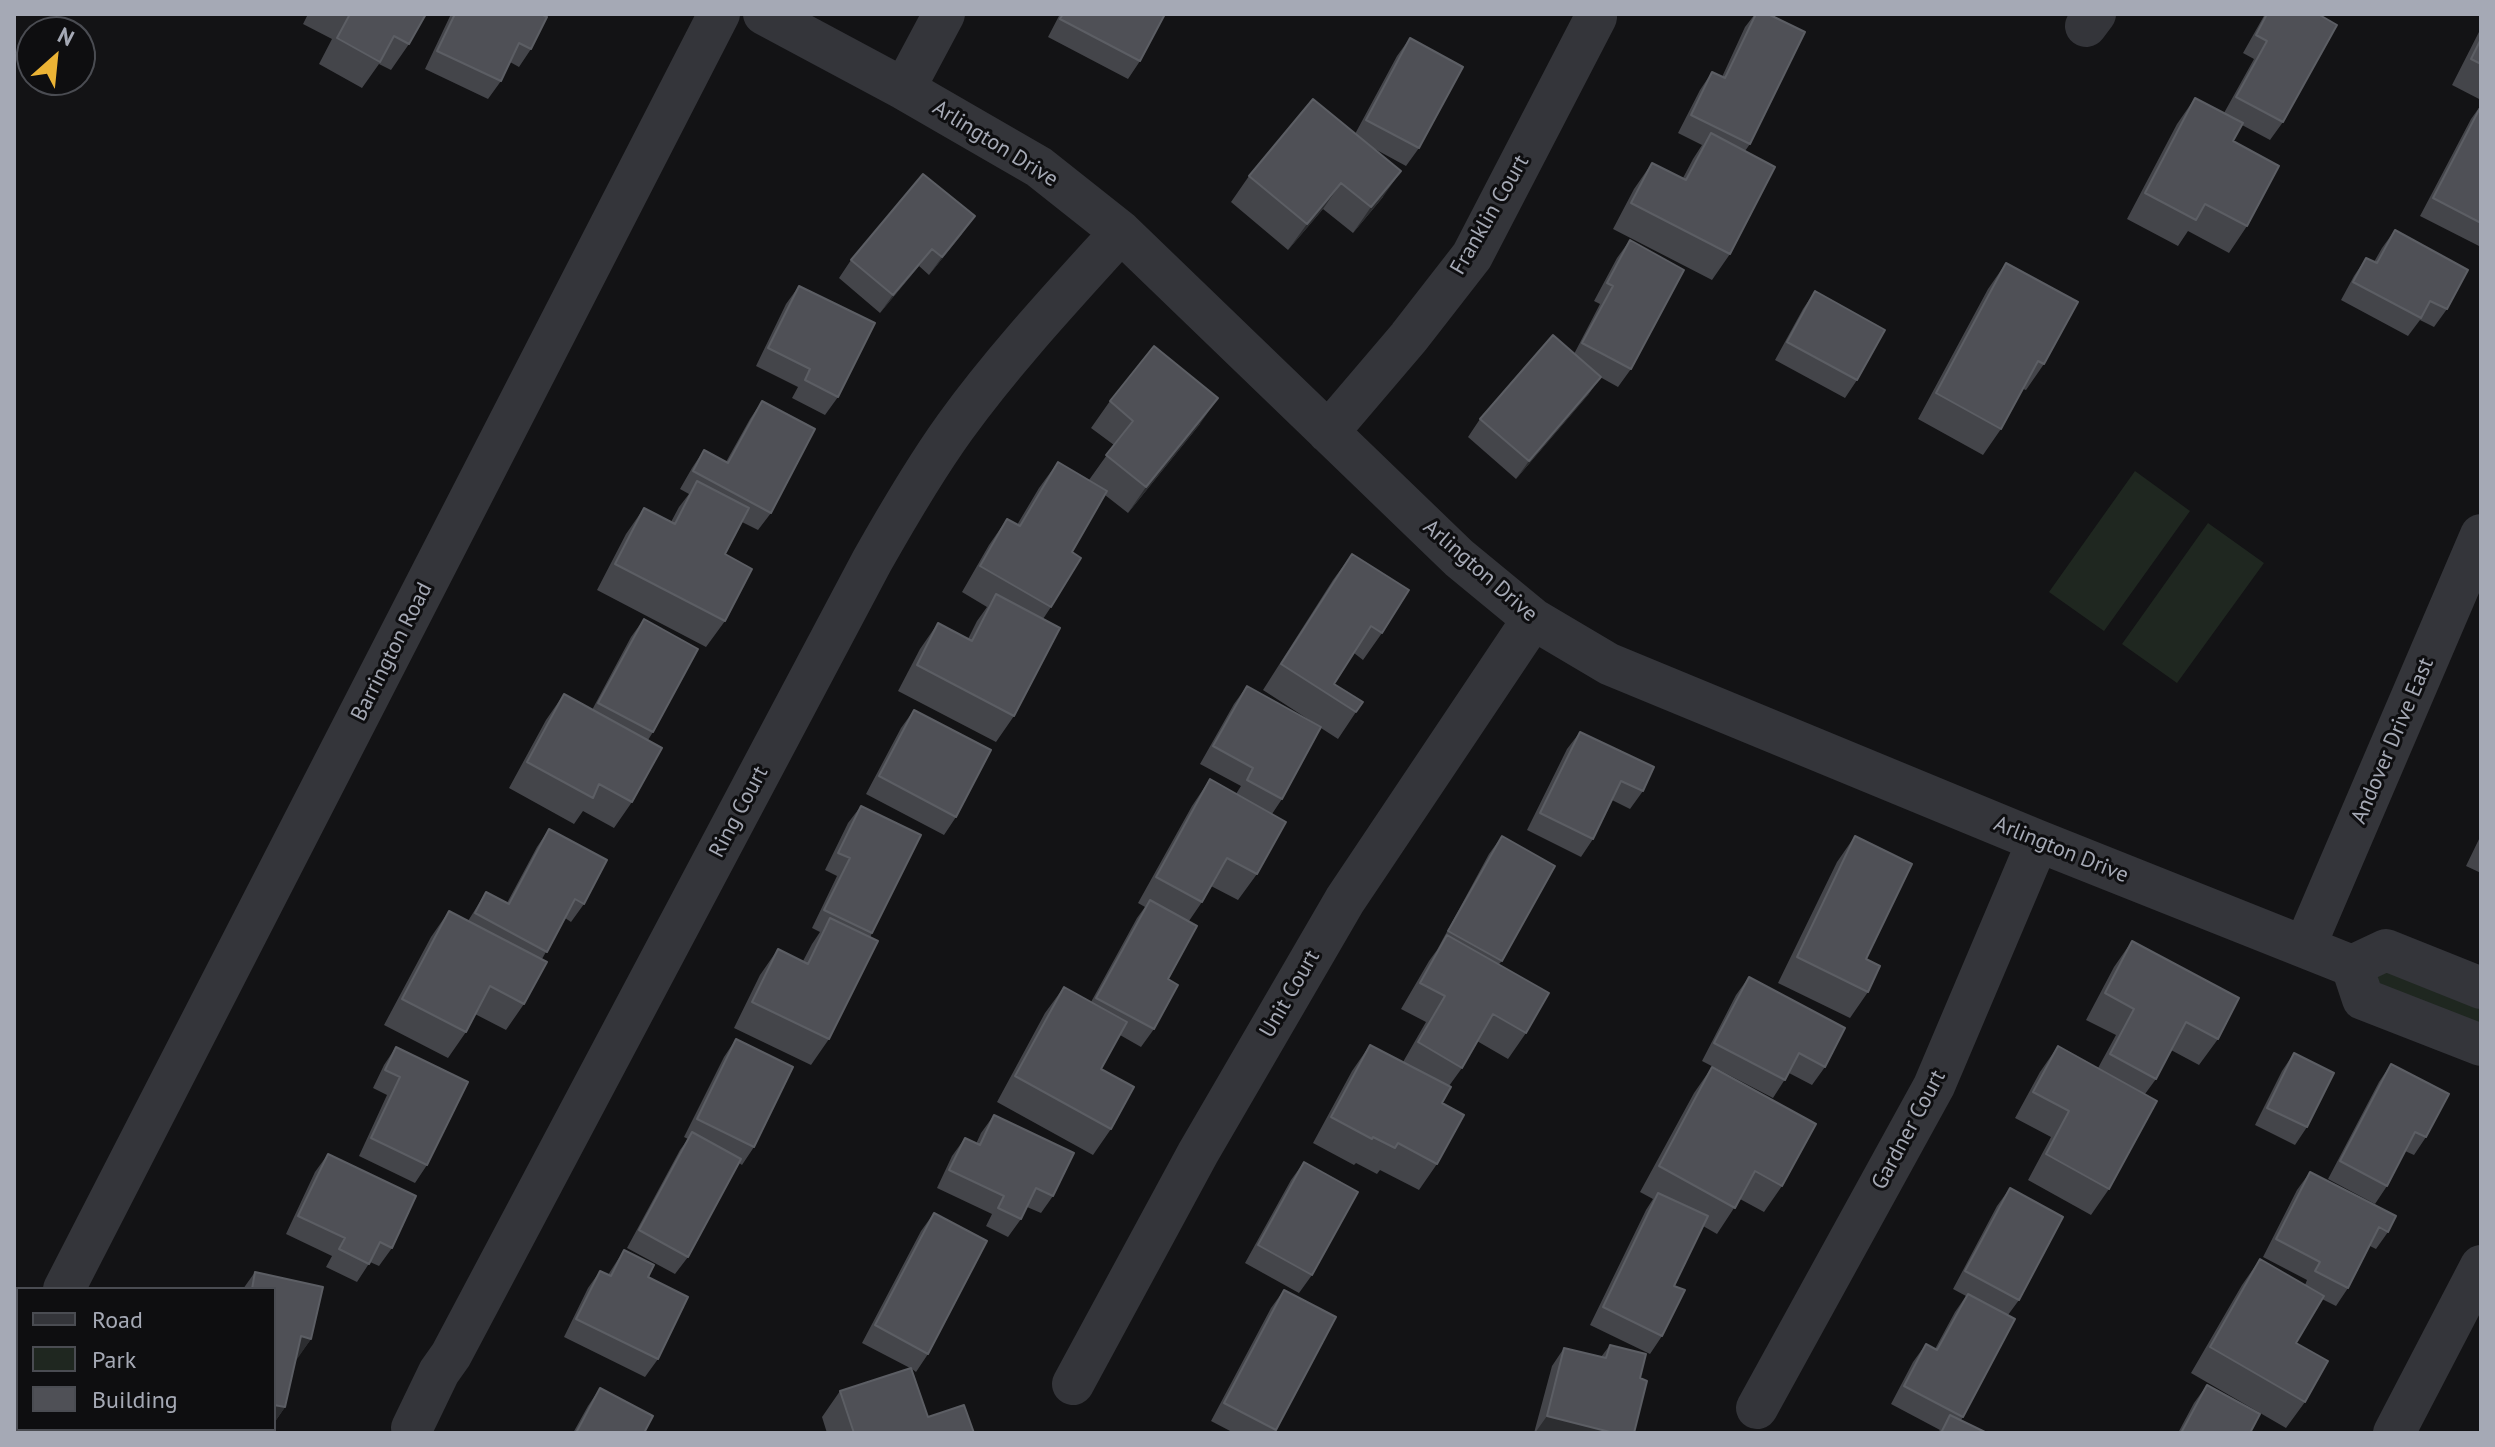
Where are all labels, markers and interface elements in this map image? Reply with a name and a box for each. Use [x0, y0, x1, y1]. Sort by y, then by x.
north arrow [16, 16, 96, 96]
text: N [53, 21, 79, 52]
street label: Arlington Drive [927, 95, 1063, 193]
street label: Franklin Court [1445, 151, 1535, 279]
street label: Arlington Drive [1417, 514, 1543, 628]
street label: Barrington Road [346, 578, 438, 726]
street label: Andover Drive East [2346, 654, 2440, 828]
street label: Ring Court [704, 762, 774, 862]
street label: Arlington Drive [1990, 811, 2132, 889]
street label: Unit Court [1254, 946, 1326, 1042]
street label: Gardner Court [1867, 1066, 1951, 1194]
legend [16, 1287, 276, 1431]
text: Road [92, 1304, 143, 1335]
text: Park [92, 1344, 136, 1375]
text: Building [92, 1384, 178, 1415]

